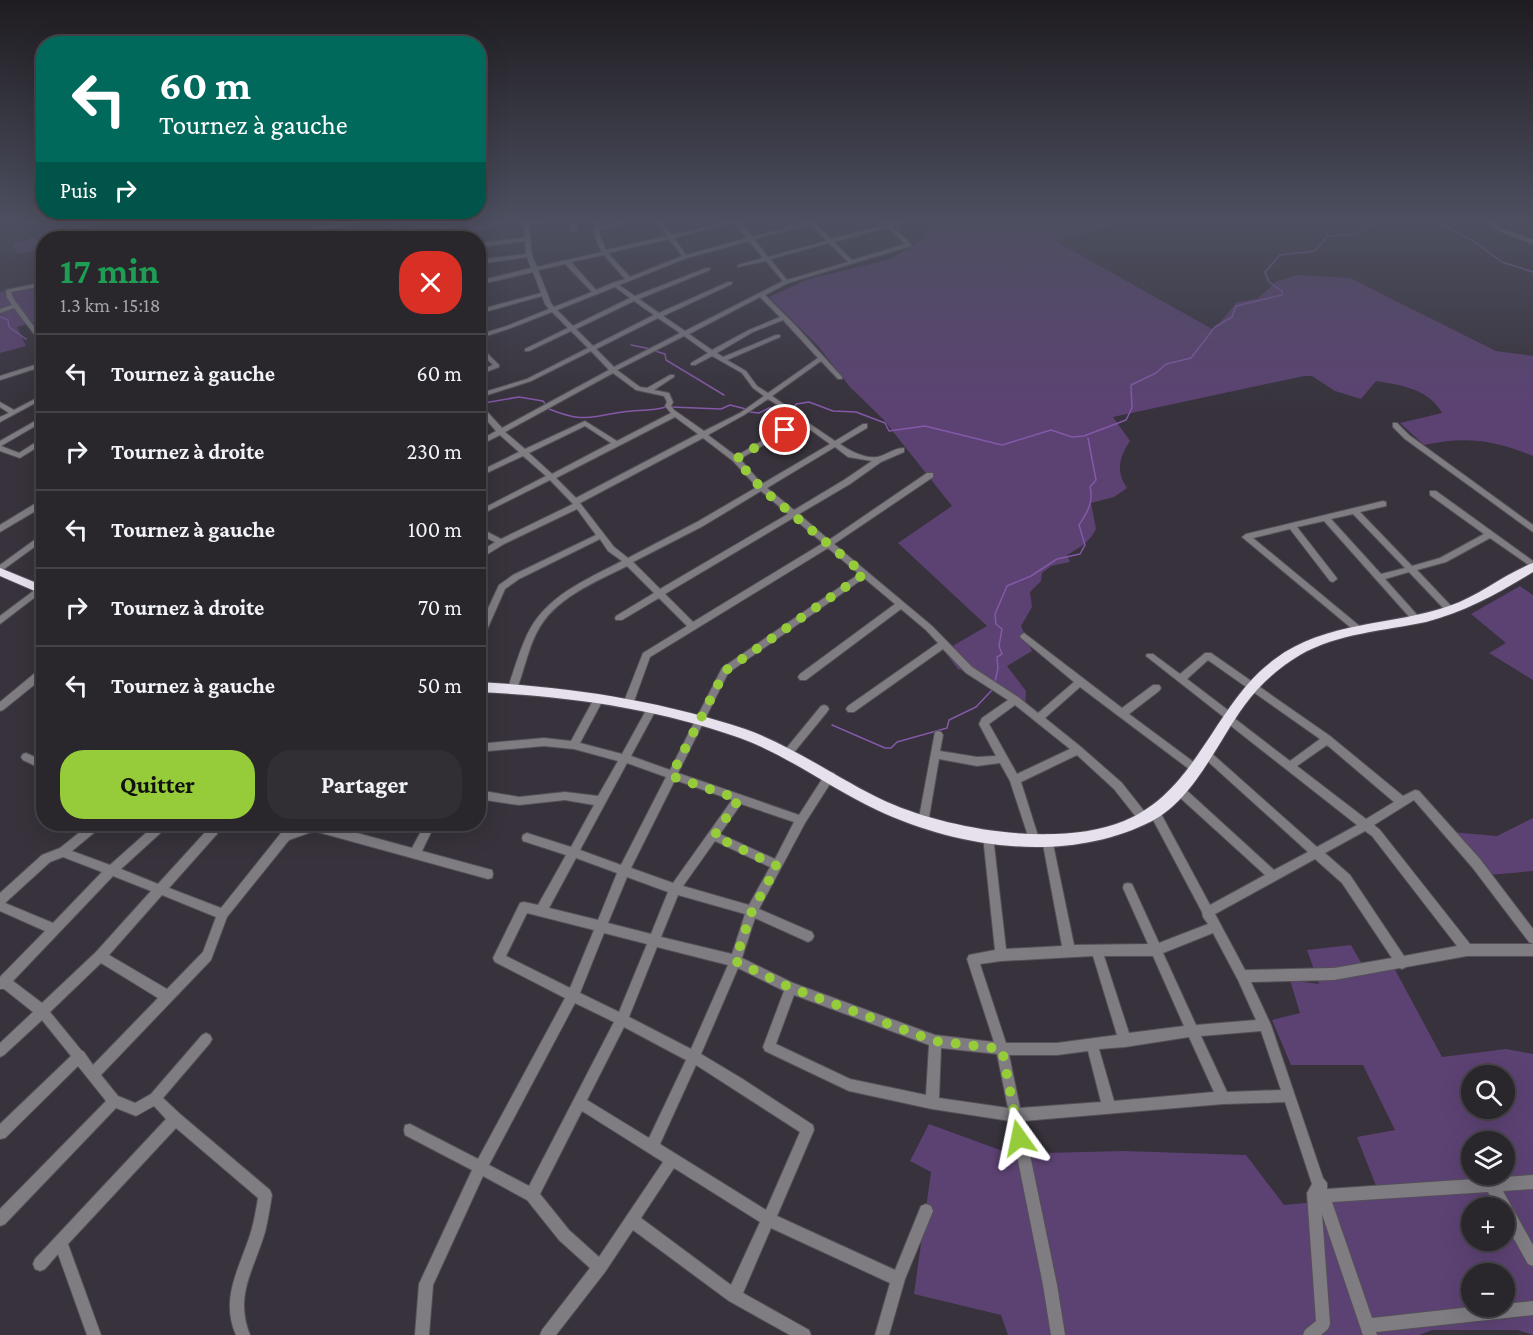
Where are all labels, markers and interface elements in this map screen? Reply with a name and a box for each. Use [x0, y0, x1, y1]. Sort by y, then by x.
icon: left [60, 60, 138, 138]
text: 60 m [159, 61, 251, 108]
text: Tournez à gauche [159, 110, 348, 140]
icon: right [109, 174, 142, 207]
text: Puis [60, 178, 97, 203]
text: 17 min [60, 251, 159, 291]
button: close [399, 251, 462, 314]
text: 1.3 km · 15:18 [60, 294, 160, 316]
icon: left [60, 357, 93, 390]
text: Tournez à gauche [111, 361, 275, 386]
text: 60 m [417, 361, 462, 386]
pin [759, 404, 810, 455]
icon: arrive [768, 413, 801, 446]
icon: right [60, 435, 93, 468]
text: Tournez à droite [111, 439, 264, 464]
text: 230 m [407, 439, 462, 464]
icon: left [60, 513, 93, 546]
text: Tournez à gauche [111, 517, 275, 542]
text: 100 m [408, 517, 462, 542]
icon: right [60, 591, 93, 624]
text: Tournez à droite [111, 595, 264, 620]
text: 70 m [418, 595, 462, 620]
icon: left [60, 669, 93, 702]
text: Tournez à gauche [111, 673, 275, 698]
text: 50 m [417, 673, 462, 698]
button: Quitter [60, 750, 255, 819]
button: Partager [267, 750, 462, 819]
map controls [1461, 1065, 1515, 1317]
button: search [1461, 1065, 1515, 1119]
position arrow [987, 1106, 1051, 1170]
button: layers [1461, 1131, 1515, 1185]
button: + [1461, 1197, 1515, 1251]
button: − [1461, 1263, 1515, 1317]

